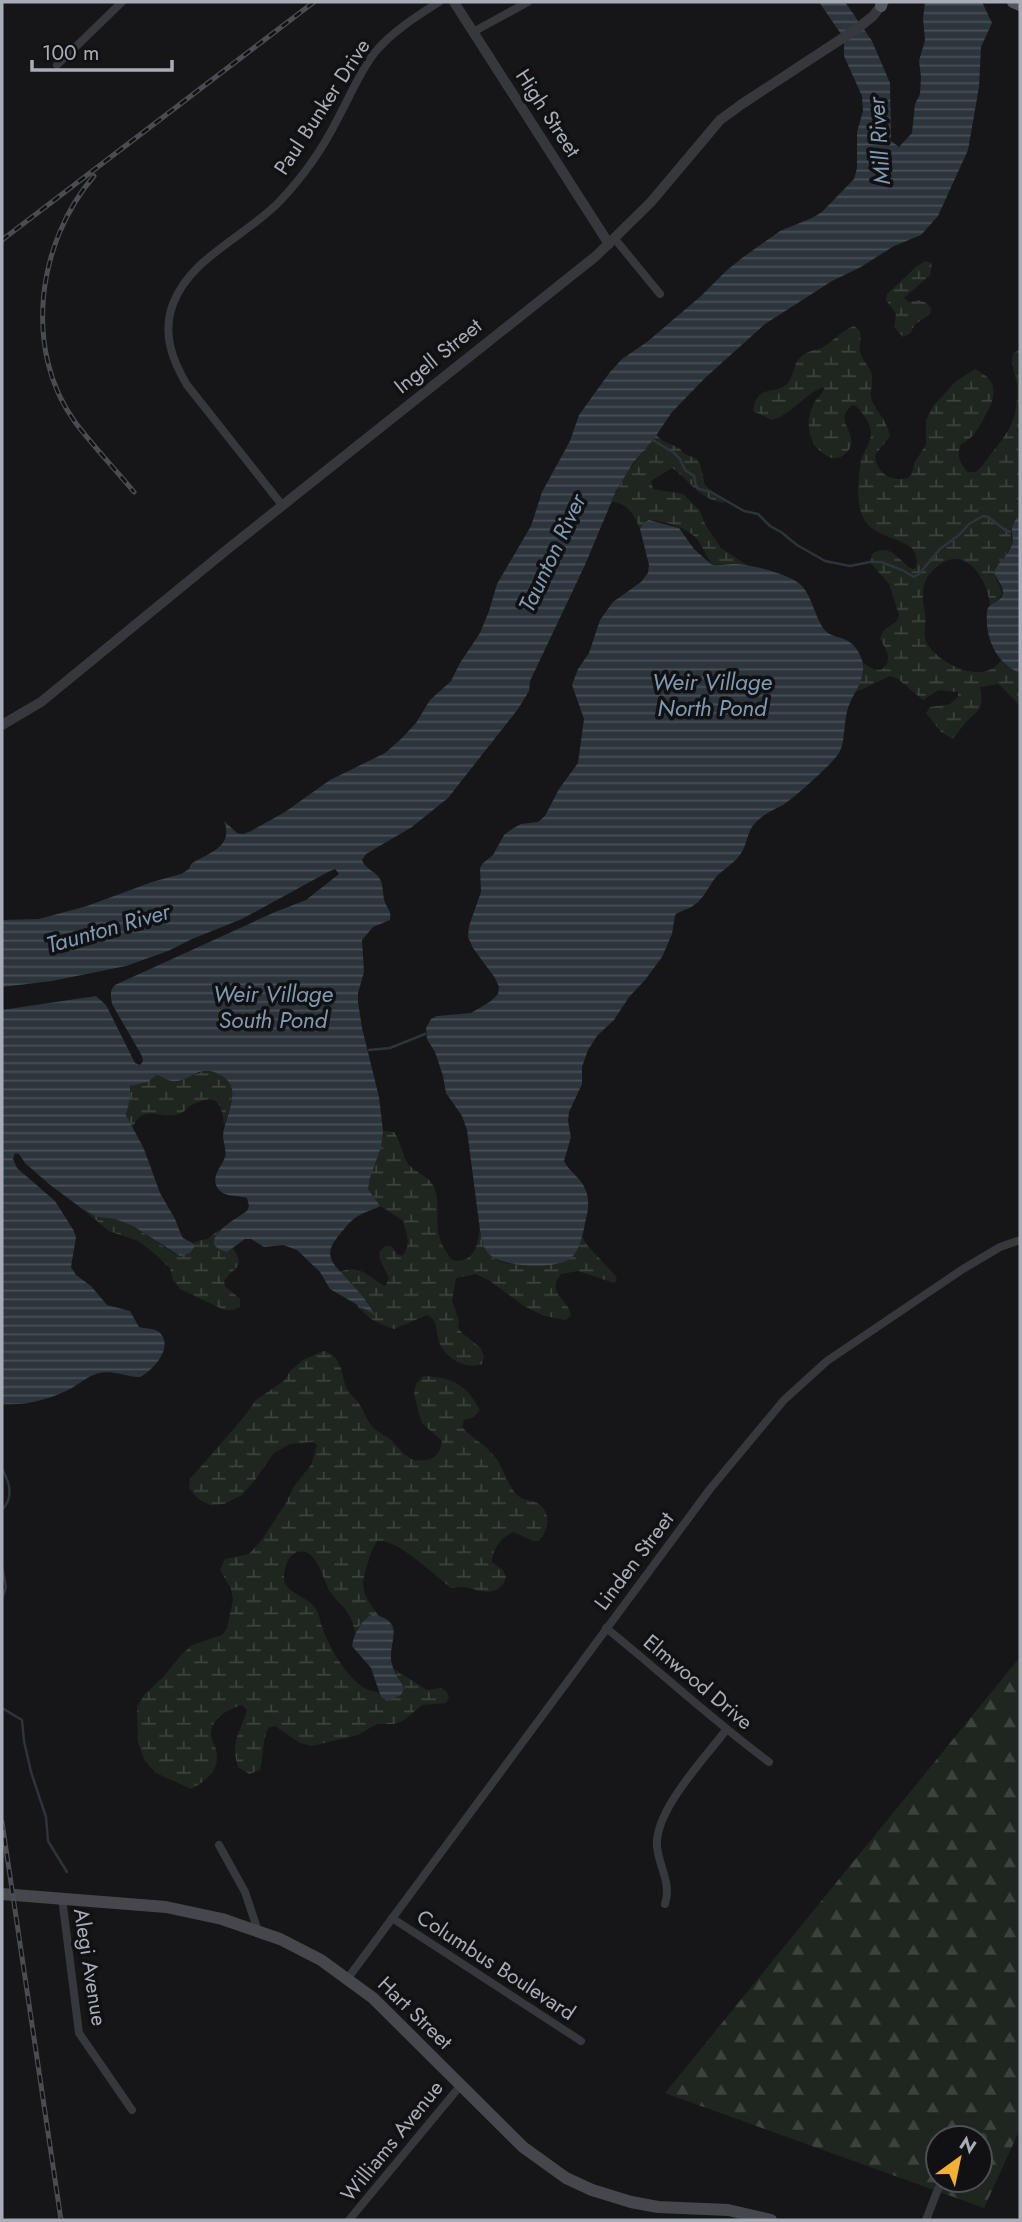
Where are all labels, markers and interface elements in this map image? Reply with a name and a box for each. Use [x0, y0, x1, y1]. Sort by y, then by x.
scale bar [32, 28, 172, 72]
street label: Paul Bunker Drive [267, 33, 377, 181]
text: 100 m [42, 38, 99, 68]
street label: High Street [508, 63, 588, 163]
water label: Mill River [859, 95, 899, 186]
street label: Ingell Street [388, 311, 488, 401]
water label: Taunton River [510, 487, 595, 618]
water label: Weir Village North Pond [652, 665, 772, 725]
water label: Taunton River [42, 894, 175, 962]
water label: Weir Village South Pond [213, 977, 333, 1037]
street label: Linden Street [587, 1506, 681, 1616]
street label: Elmwood Drive [637, 1627, 759, 1737]
street label: Columbus Boulevard [411, 1902, 581, 2028]
street label: Alegi Avenue [66, 1906, 114, 2028]
street label: Hart Street [371, 1970, 459, 2056]
street label: Williams Avenue [334, 2074, 450, 2208]
north arrow [924, 2124, 994, 2194]
text: N [954, 2130, 982, 2161]

